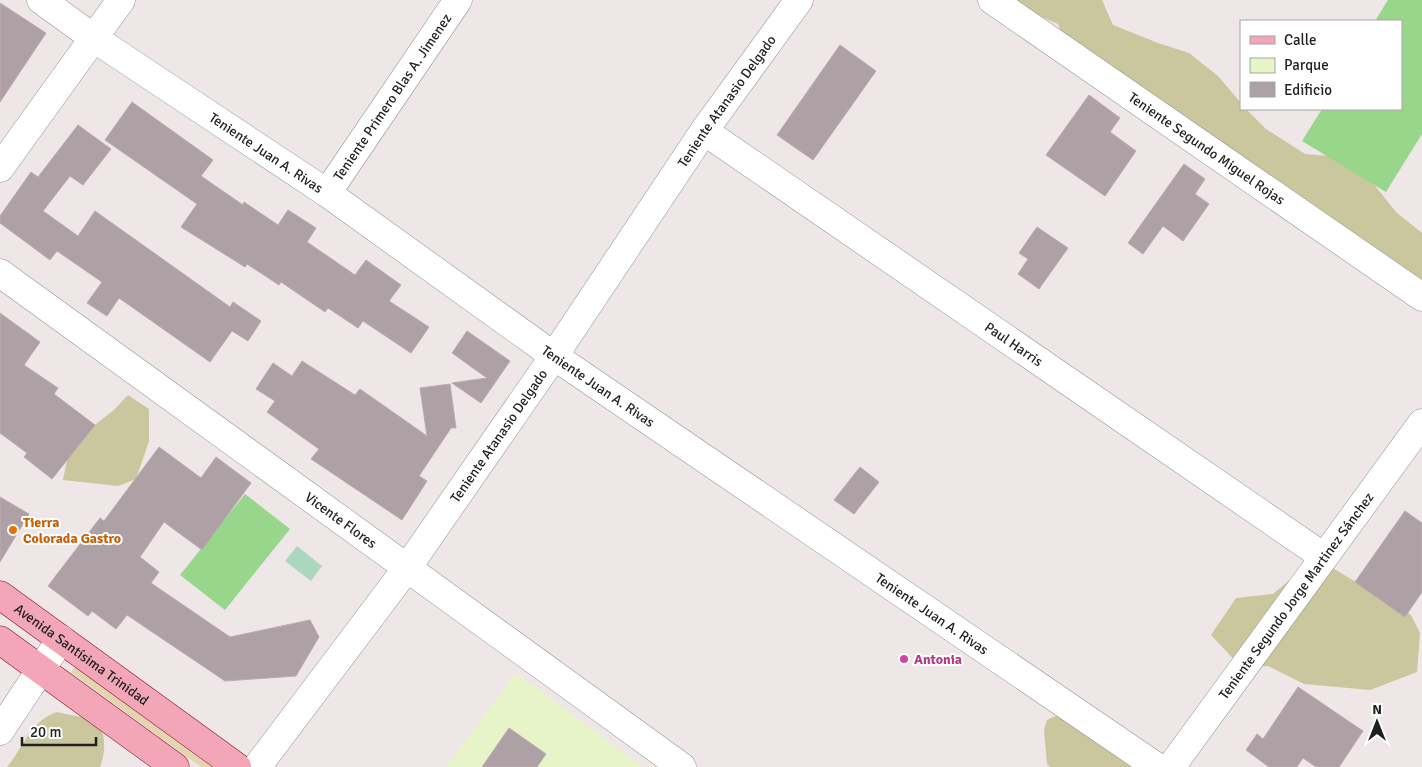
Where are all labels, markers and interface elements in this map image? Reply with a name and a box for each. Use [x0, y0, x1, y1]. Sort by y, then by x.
street label: Teniente Primero Blas A. Jimenez [329, 10, 455, 184]
legend [1240, 20, 1402, 110]
text: Calle [1284, 31, 1317, 49]
street label: Teniente Atanasio Delgado [674, 32, 779, 171]
text: Parque [1284, 56, 1329, 74]
text: Edificio [1284, 81, 1332, 99]
street label: Teniente Segundo Miguel Rojas [1125, 88, 1288, 208]
street label: Teniente Juan A. Rivas [206, 109, 326, 196]
street label: Paul Harris [982, 318, 1046, 370]
street label: Teniente Juan A. Rivas [538, 341, 658, 431]
street label: Teniente Atanasio Delgado [447, 366, 551, 506]
street label: Vicente Flores [302, 488, 380, 552]
street label: Teniente Segundo Jorge Martinez Sánchez [1215, 489, 1377, 702]
place label: Tierra Colorada Gastro [23, 514, 121, 547]
marker: Tierra Colorada Gastro [7, 524, 19, 536]
street label: Teniente Juan A. Rivas [872, 569, 992, 658]
street label: Avenida Santísima Trinidad [11, 600, 152, 709]
place label: Antonia [914, 651, 962, 668]
marker: Antonia [898, 653, 910, 665]
north arrow [1352, 697, 1402, 747]
text: N [1372, 701, 1382, 718]
scale bar [22, 714, 96, 746]
text: 20 m [30, 723, 61, 741]

